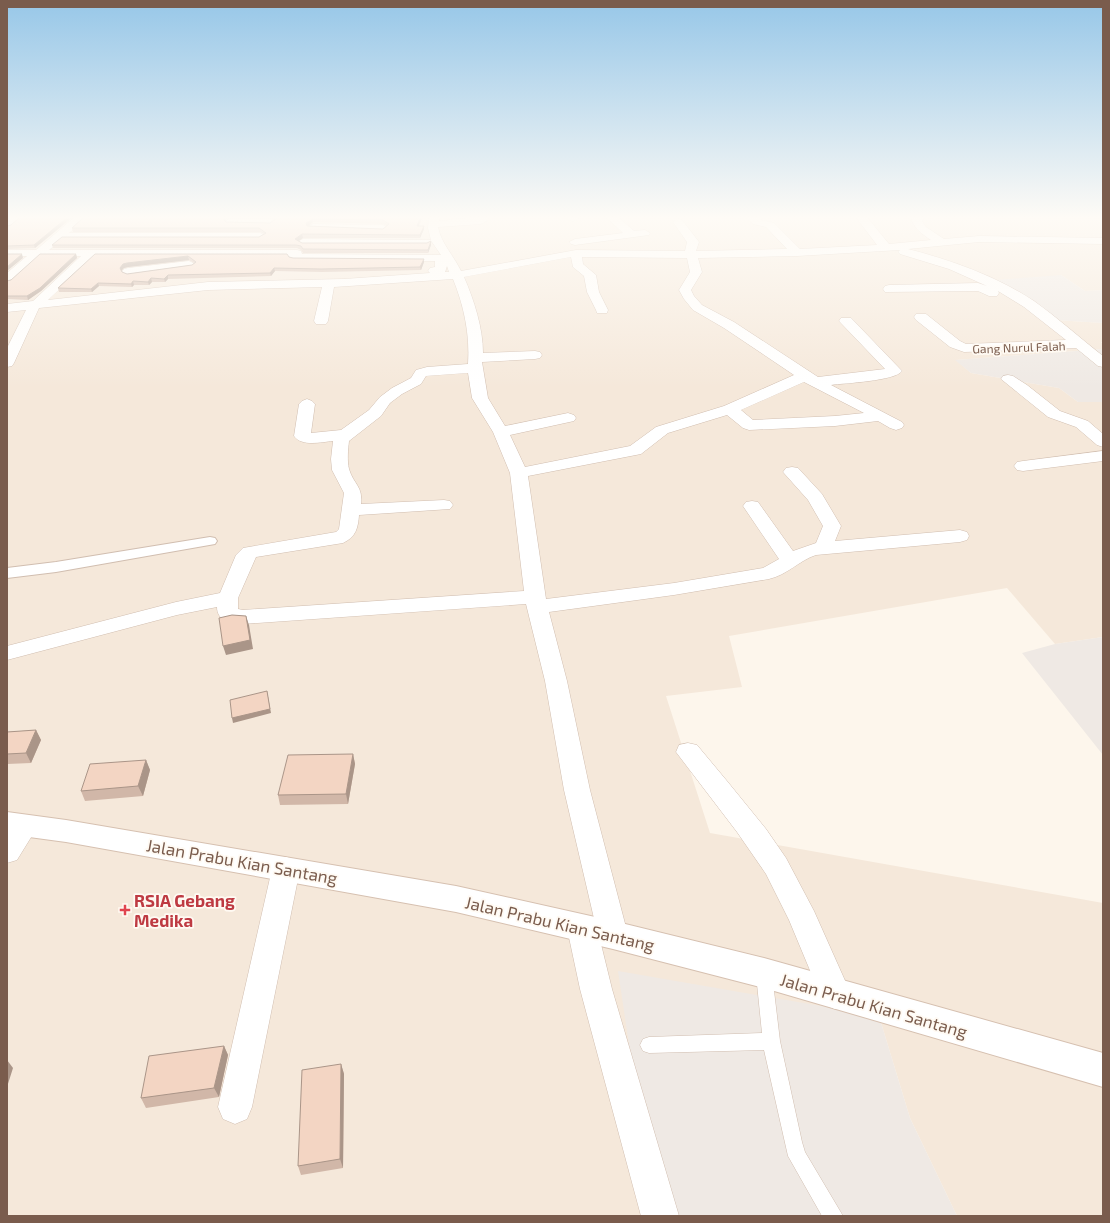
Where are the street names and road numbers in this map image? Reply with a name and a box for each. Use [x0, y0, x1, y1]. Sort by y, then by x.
street label: Gang Nurul Falah [972, 338, 1066, 356]
street label: Jalan Prabu Kian Santang [145, 834, 340, 889]
street label: Jalan Prabu Kian Santang [463, 891, 657, 956]
street label: Jalan Prabu Kian Santang [778, 969, 970, 1042]

